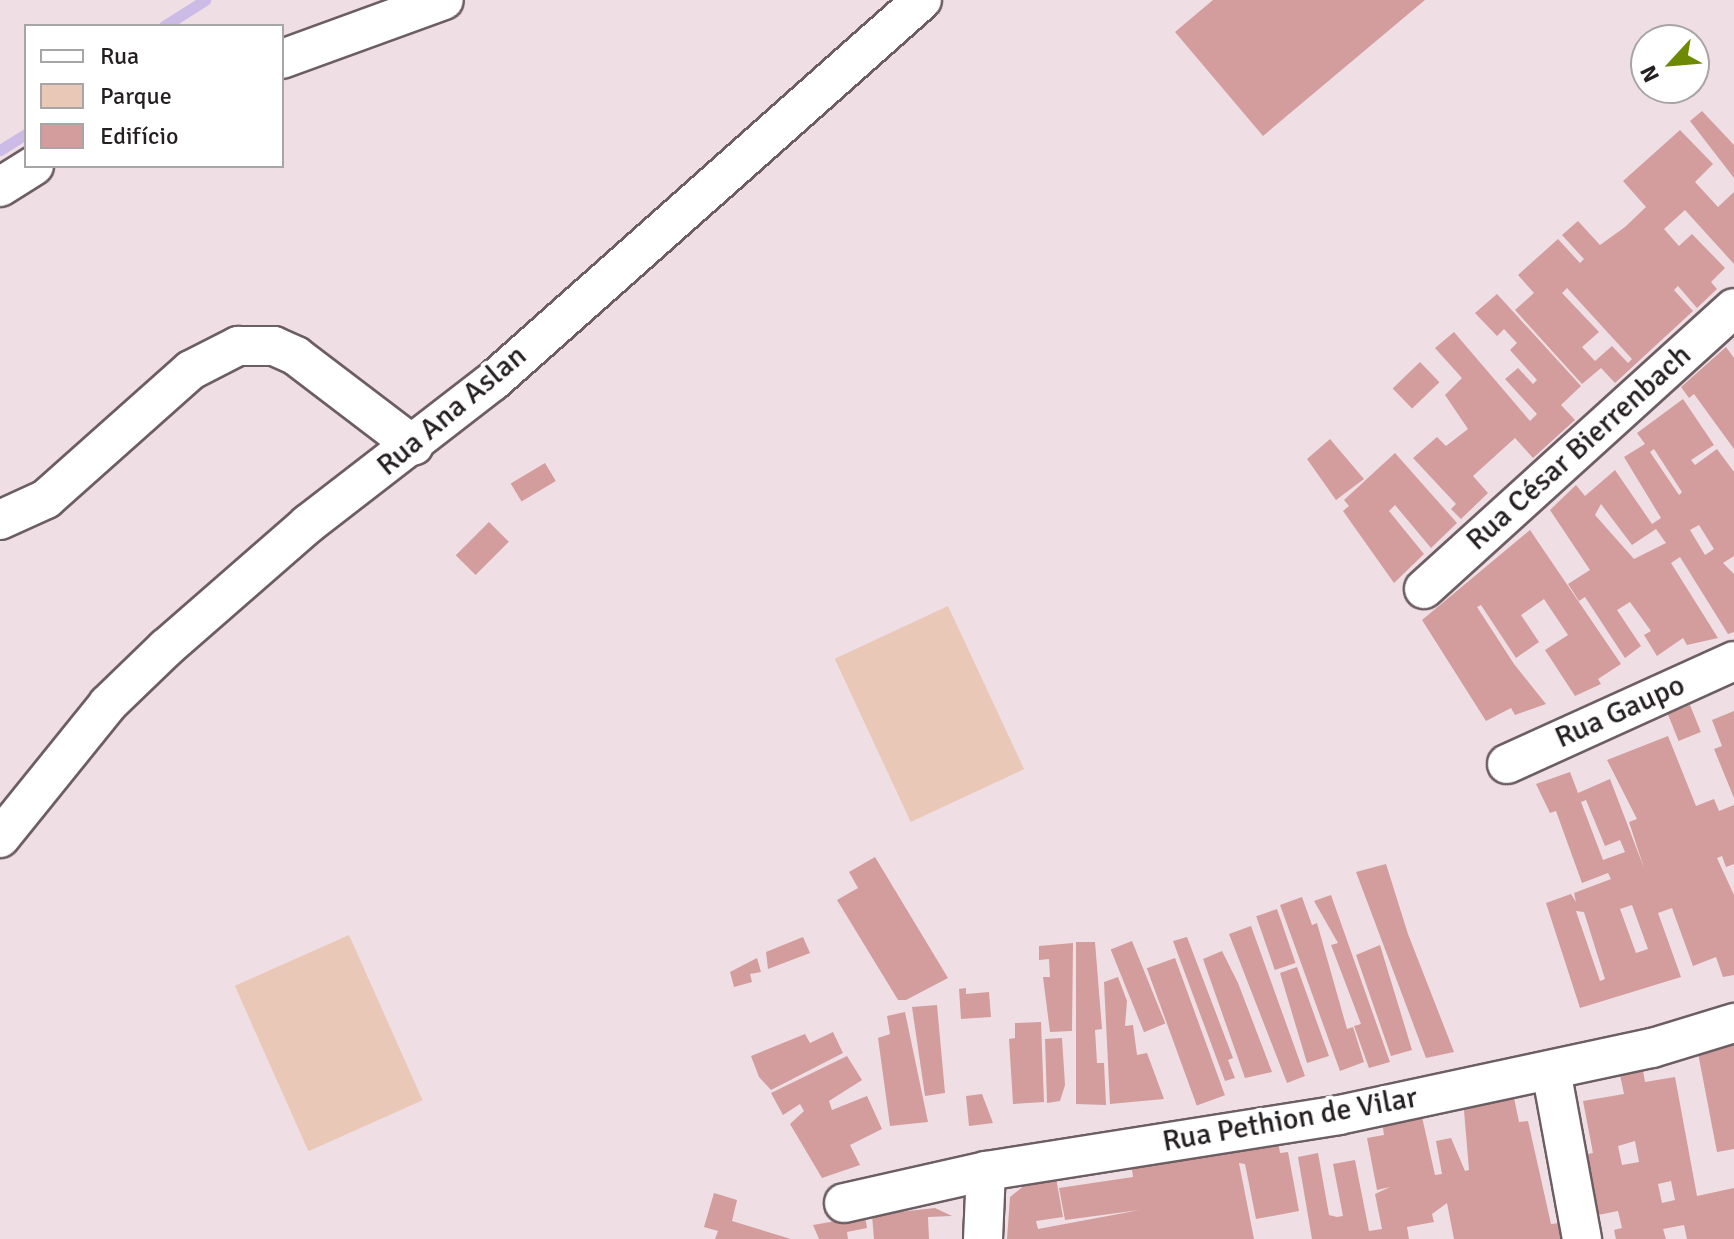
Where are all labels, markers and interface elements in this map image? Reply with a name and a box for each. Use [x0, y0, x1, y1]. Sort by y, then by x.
legend [24, 24, 284, 168]
north arrow [1630, 24, 1710, 104]
text: Rua [100, 41, 139, 71]
text: N [1634, 61, 1665, 87]
text: Parque [100, 81, 172, 111]
text: Edifício [100, 121, 178, 151]
street label: Rua Ana Aslan [370, 338, 534, 484]
street label: Rua César Bierrenbach [1459, 338, 1699, 558]
street label: Rua Gaupo [1550, 667, 1690, 757]
street label: Rua Pethion de Vilar [1160, 1080, 1420, 1160]

